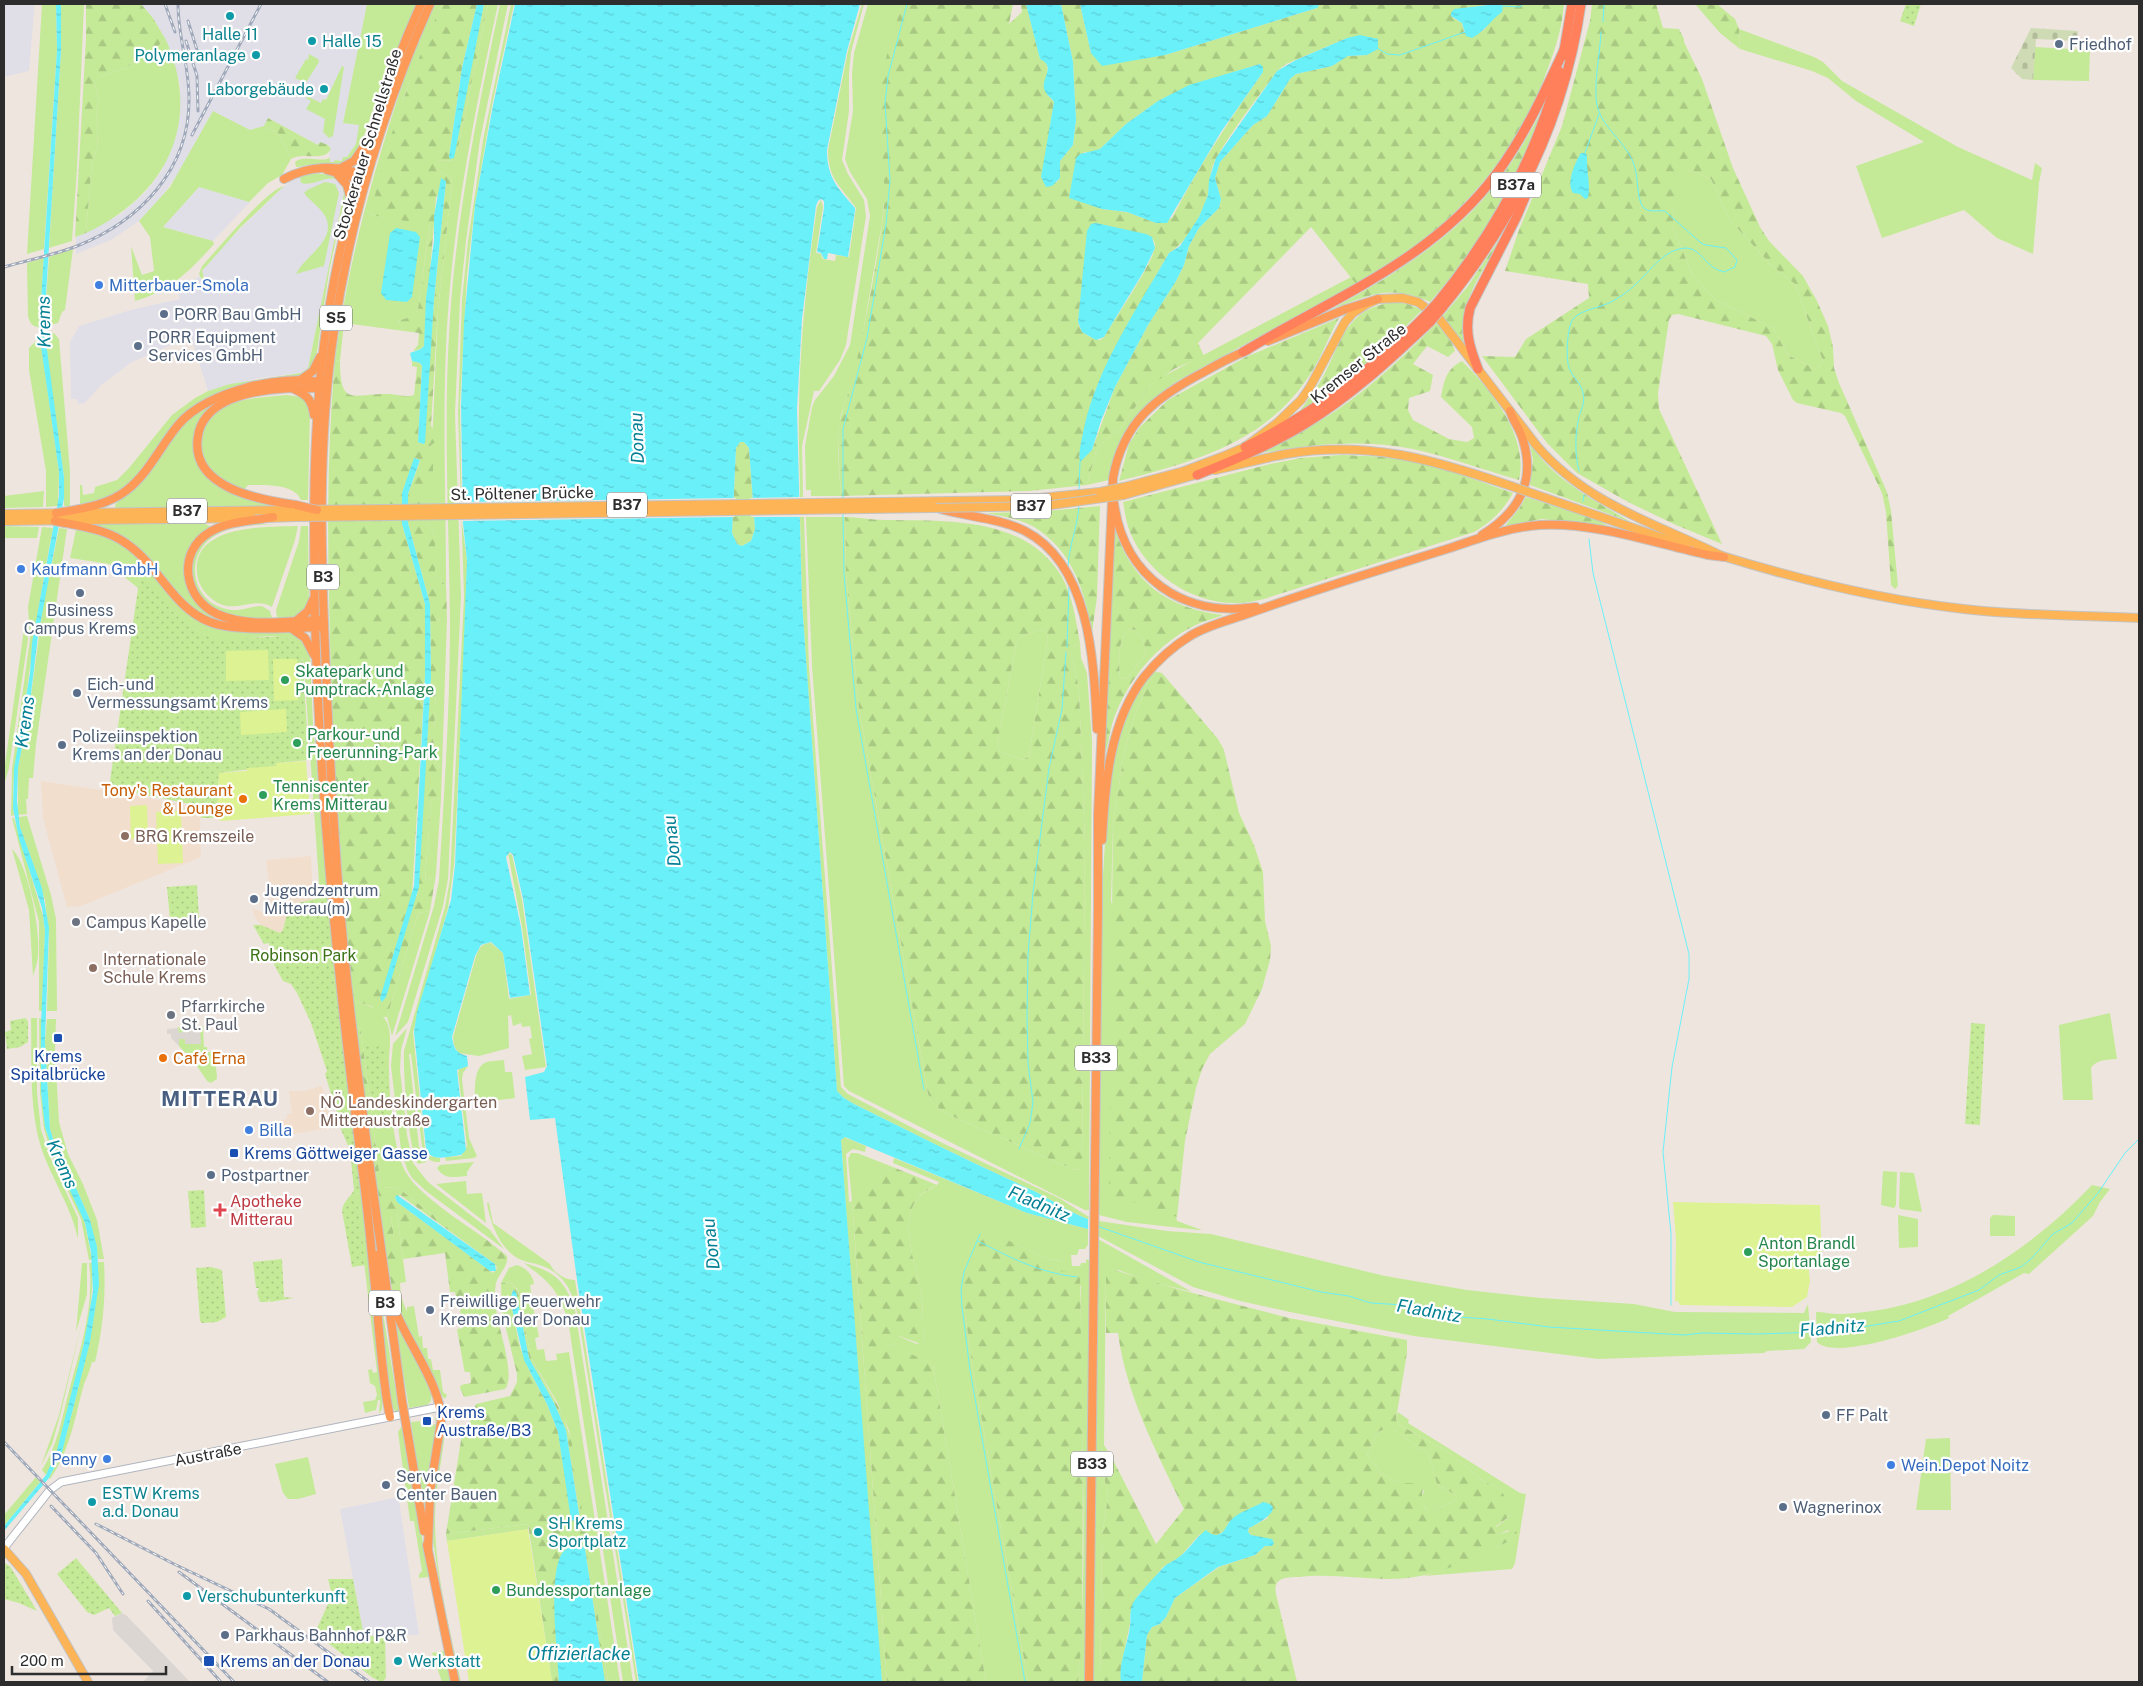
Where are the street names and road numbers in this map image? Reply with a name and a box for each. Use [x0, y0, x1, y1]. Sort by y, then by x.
street label: Stockerauer Schnellstraße [329, 46, 406, 242]
road number: B37a [1491, 172, 1541, 198]
road number: S5 [320, 306, 352, 330]
street label: Kremser Straße [1307, 319, 1410, 408]
street label: St. Pöltener Brücke [450, 483, 594, 504]
road number: B37 [607, 492, 647, 518]
road number: B37 [1011, 494, 1051, 518]
road number: B37 [167, 498, 207, 524]
road number: B3 [307, 564, 339, 590]
road number: B33 [1075, 1046, 1117, 1070]
road number: B3 [369, 1290, 401, 1316]
street label: Austraße [173, 1439, 243, 1470]
road number: B33 [1071, 1452, 1113, 1476]

